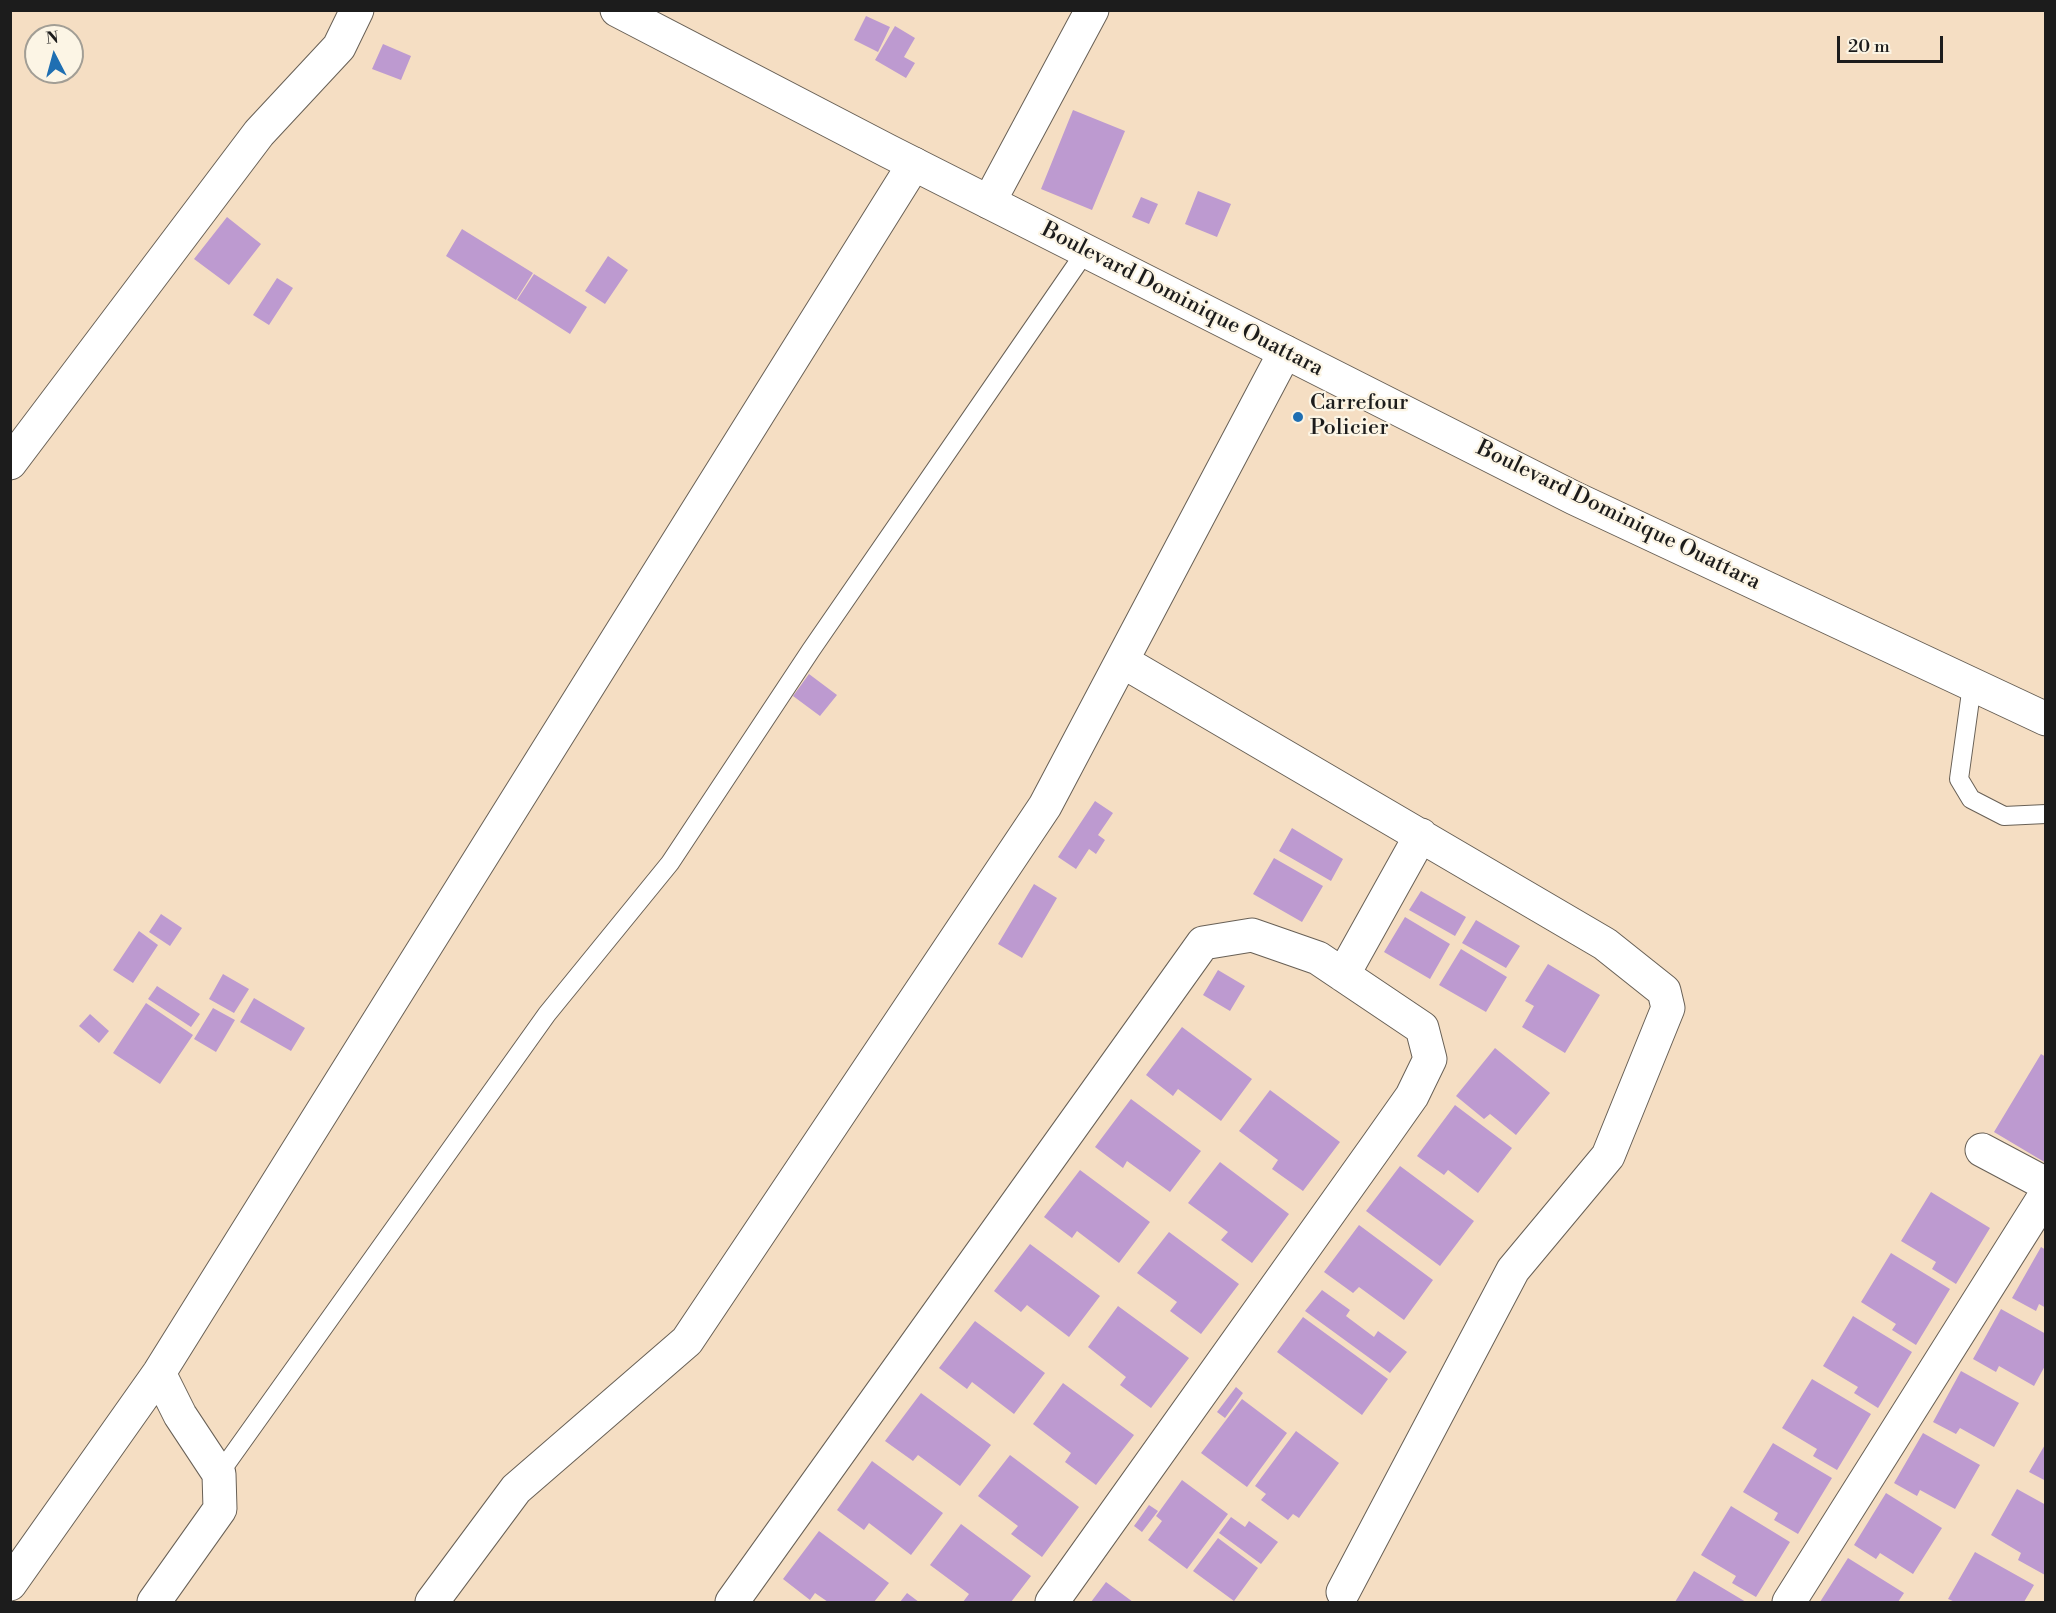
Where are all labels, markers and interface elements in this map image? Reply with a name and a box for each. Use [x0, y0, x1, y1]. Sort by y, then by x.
north arrow [24, 24, 84, 84]
scale bar [1840, 24, 1946, 62]
text: N [45, 27, 60, 49]
text: 20 m [1848, 35, 1890, 58]
street label: Boulevard Dominique Ouattara [1037, 217, 1327, 383]
place label: Carrefour Policier [1310, 391, 1409, 442]
marker: Carrefour Policier [1291, 410, 1305, 424]
street label: Boulevard Dominique Ouattara [1472, 436, 1764, 596]

